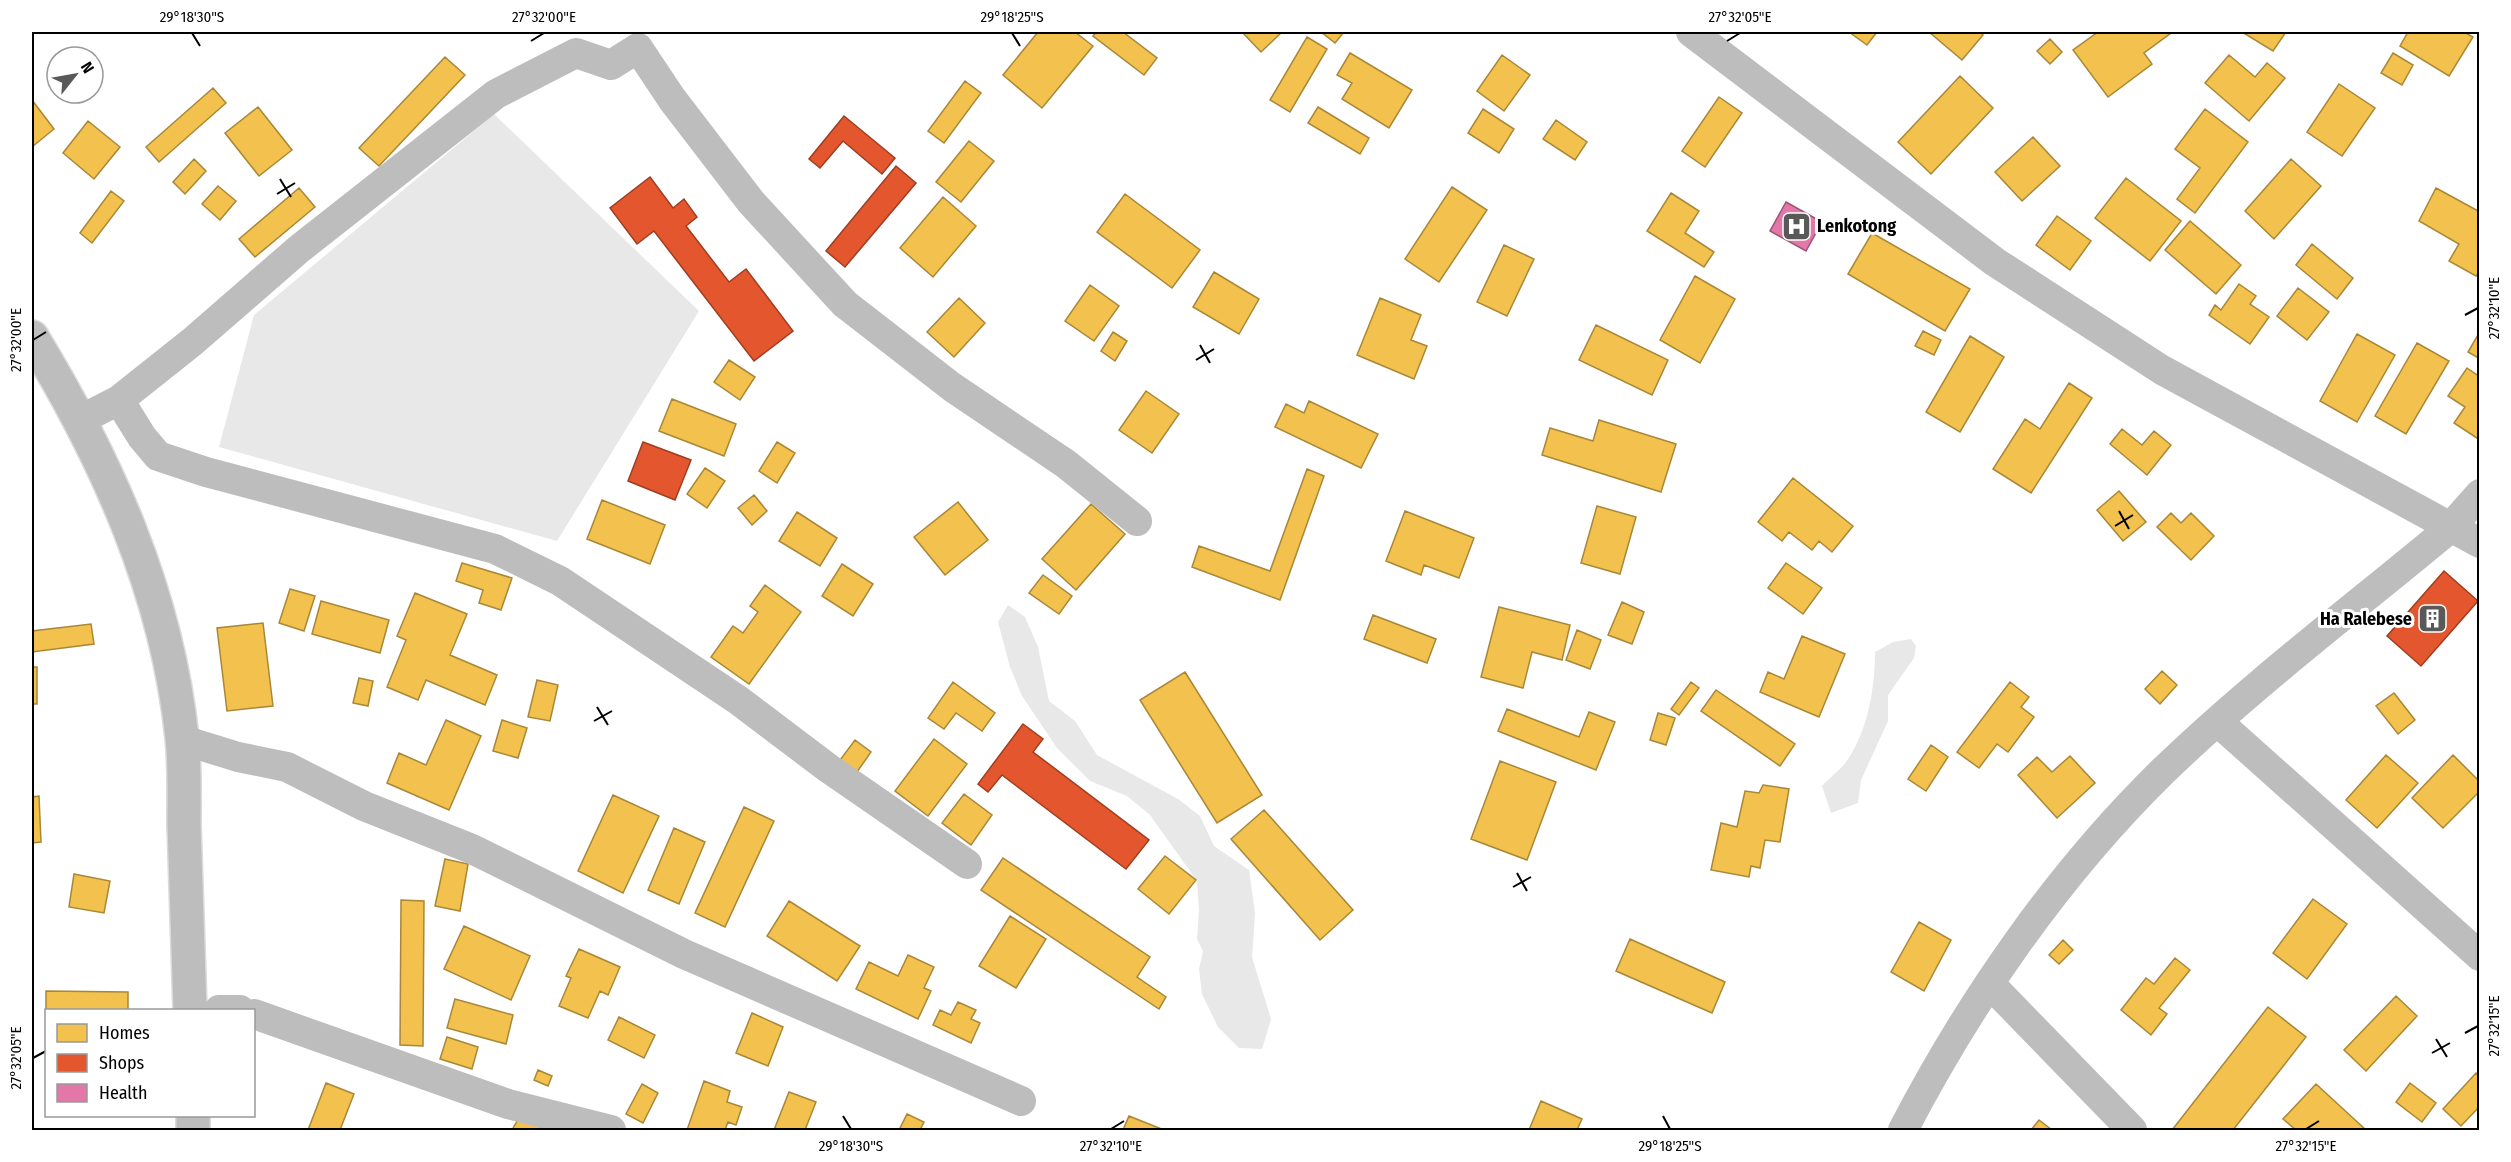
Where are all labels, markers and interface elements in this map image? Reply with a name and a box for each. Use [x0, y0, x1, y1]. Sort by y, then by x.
text: 29°18'30"S [160, 8, 224, 26]
text: 27°32'00"E [512, 8, 576, 26]
text: 29°18'25"S [980, 8, 1044, 26]
text: 27°32'05"E [1709, 8, 1771, 26]
north arrow [45, 45, 105, 105]
text: N [77, 59, 98, 77]
hospital icon: Lenkotong [1780, 210, 1812, 242]
place label: Lenkotong [1817, 215, 1896, 237]
text: 27°32'10"E [2485, 277, 2503, 339]
text: 27°32'00"E [7, 308, 25, 372]
building icon: Ha Ralebese [2417, 603, 2449, 635]
place label: Ha Ralebese [2320, 608, 2412, 630]
text: 27°32'15"E [2485, 995, 2503, 1057]
legend [45, 1009, 255, 1117]
text: Homes [99, 1022, 150, 1044]
text: 27°32'05"E [7, 1027, 25, 1089]
text: Shops [99, 1052, 144, 1074]
text: Health [99, 1082, 147, 1104]
text: 29°18'30"S [819, 1137, 883, 1155]
text: 27°32'10"E [1080, 1137, 1142, 1155]
text: 29°18'25"S [1638, 1137, 1702, 1155]
text: 27°32'15"E [2275, 1137, 2337, 1155]

